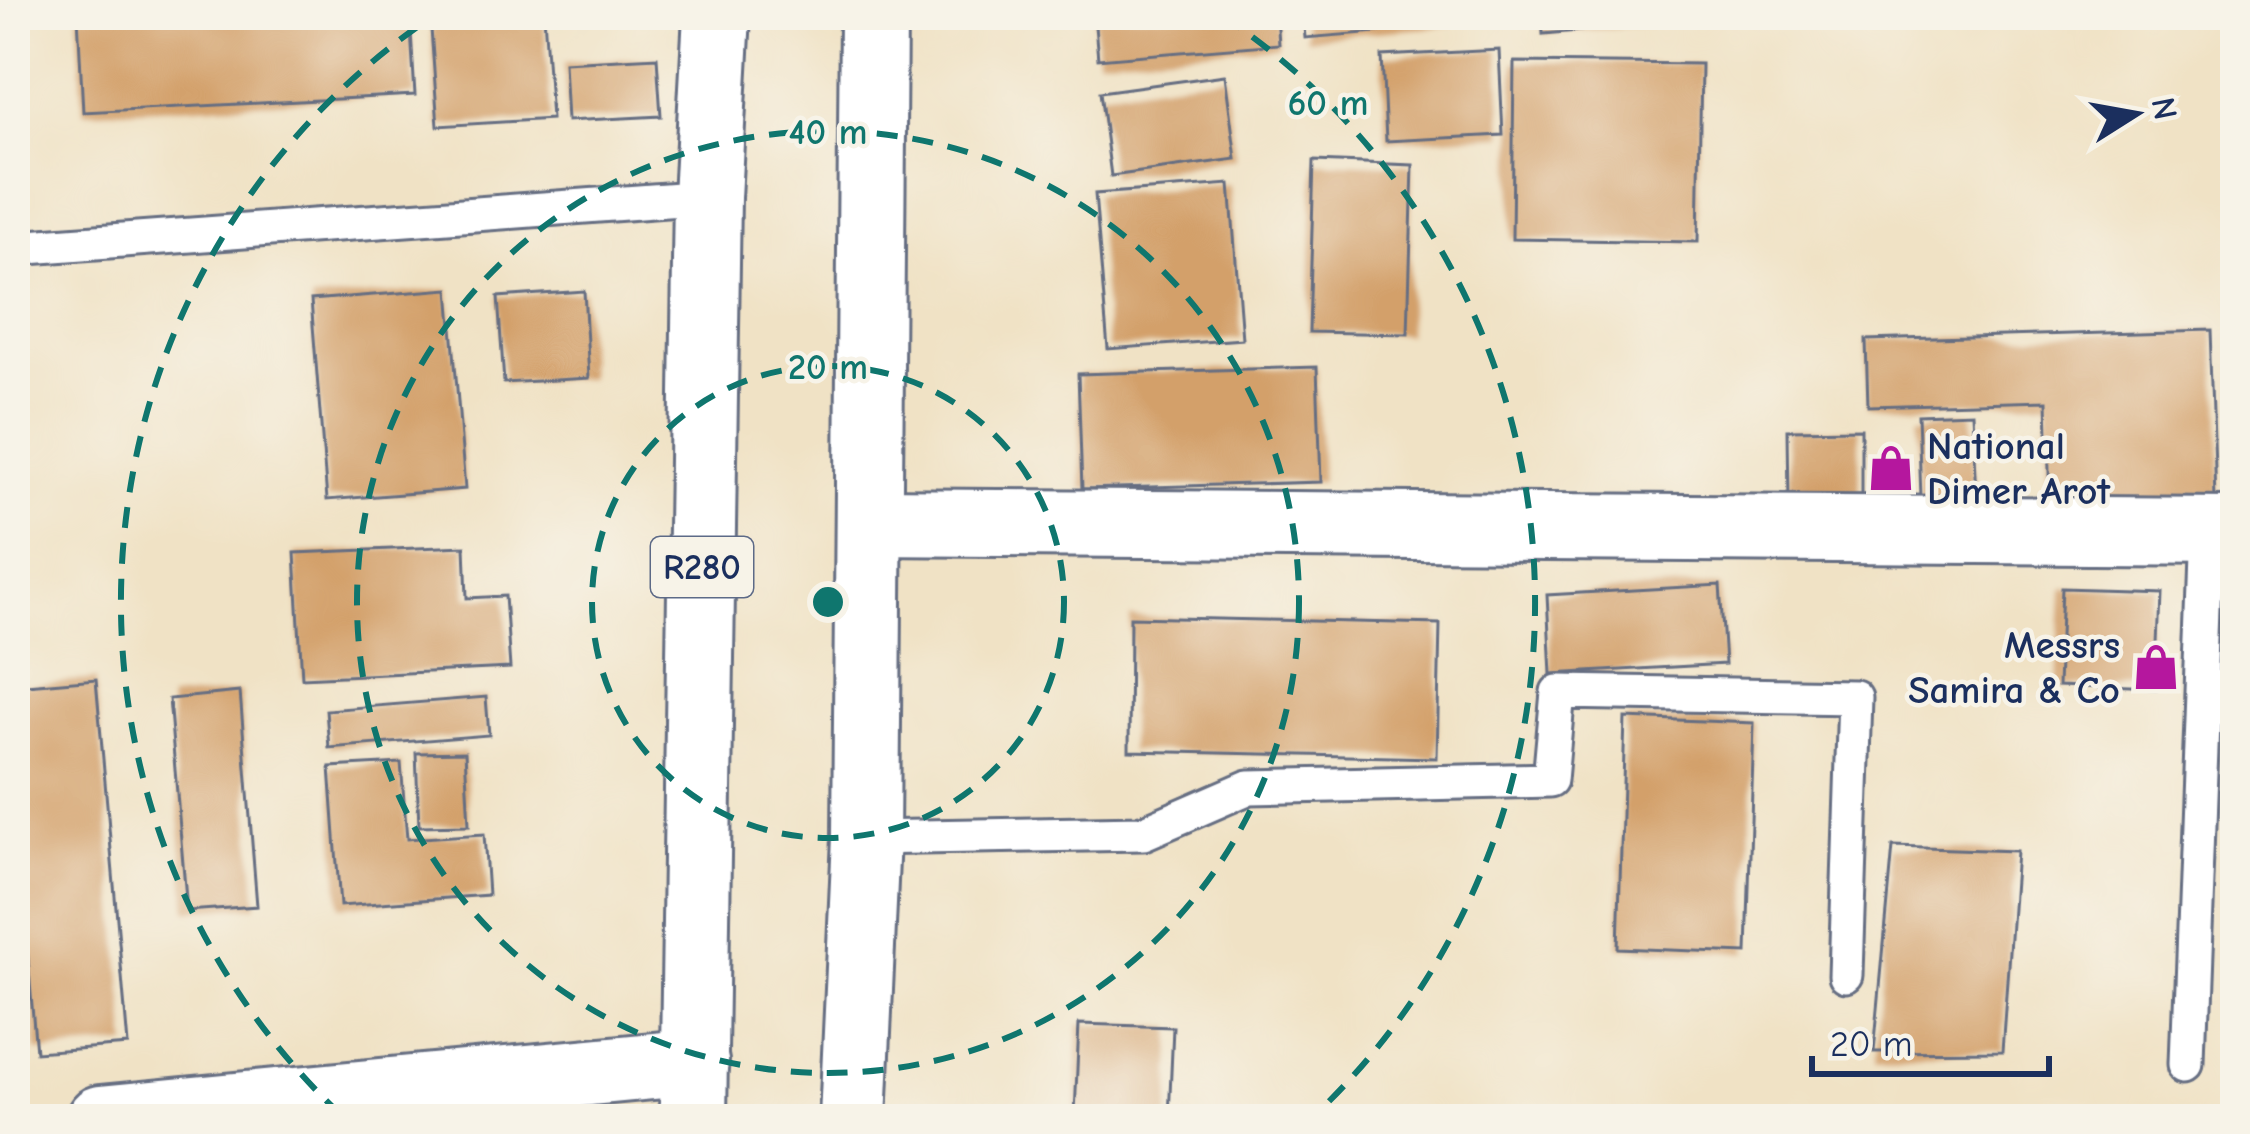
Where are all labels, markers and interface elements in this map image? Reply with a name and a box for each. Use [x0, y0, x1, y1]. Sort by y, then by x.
north arrow [2076, 54, 2196, 174]
text: 60 m [1288, 83, 1368, 124]
text: N [2144, 94, 2185, 123]
text: 40 m [789, 112, 867, 153]
text: 20 m [788, 347, 868, 388]
place label: National Dimer Arot [1927, 424, 2111, 514]
shop icon: National Dimer Arot [1866, 443, 1916, 493]
road number: R280 [651, 537, 753, 597]
centre of rings [807, 581, 849, 623]
place label: Messrs Samira & Co [1908, 623, 2120, 713]
shop icon: Messrs Samira & Co [2131, 642, 2181, 692]
scale bar [1812, 1002, 2049, 1076]
text: 20 m [1830, 1024, 1913, 1065]

